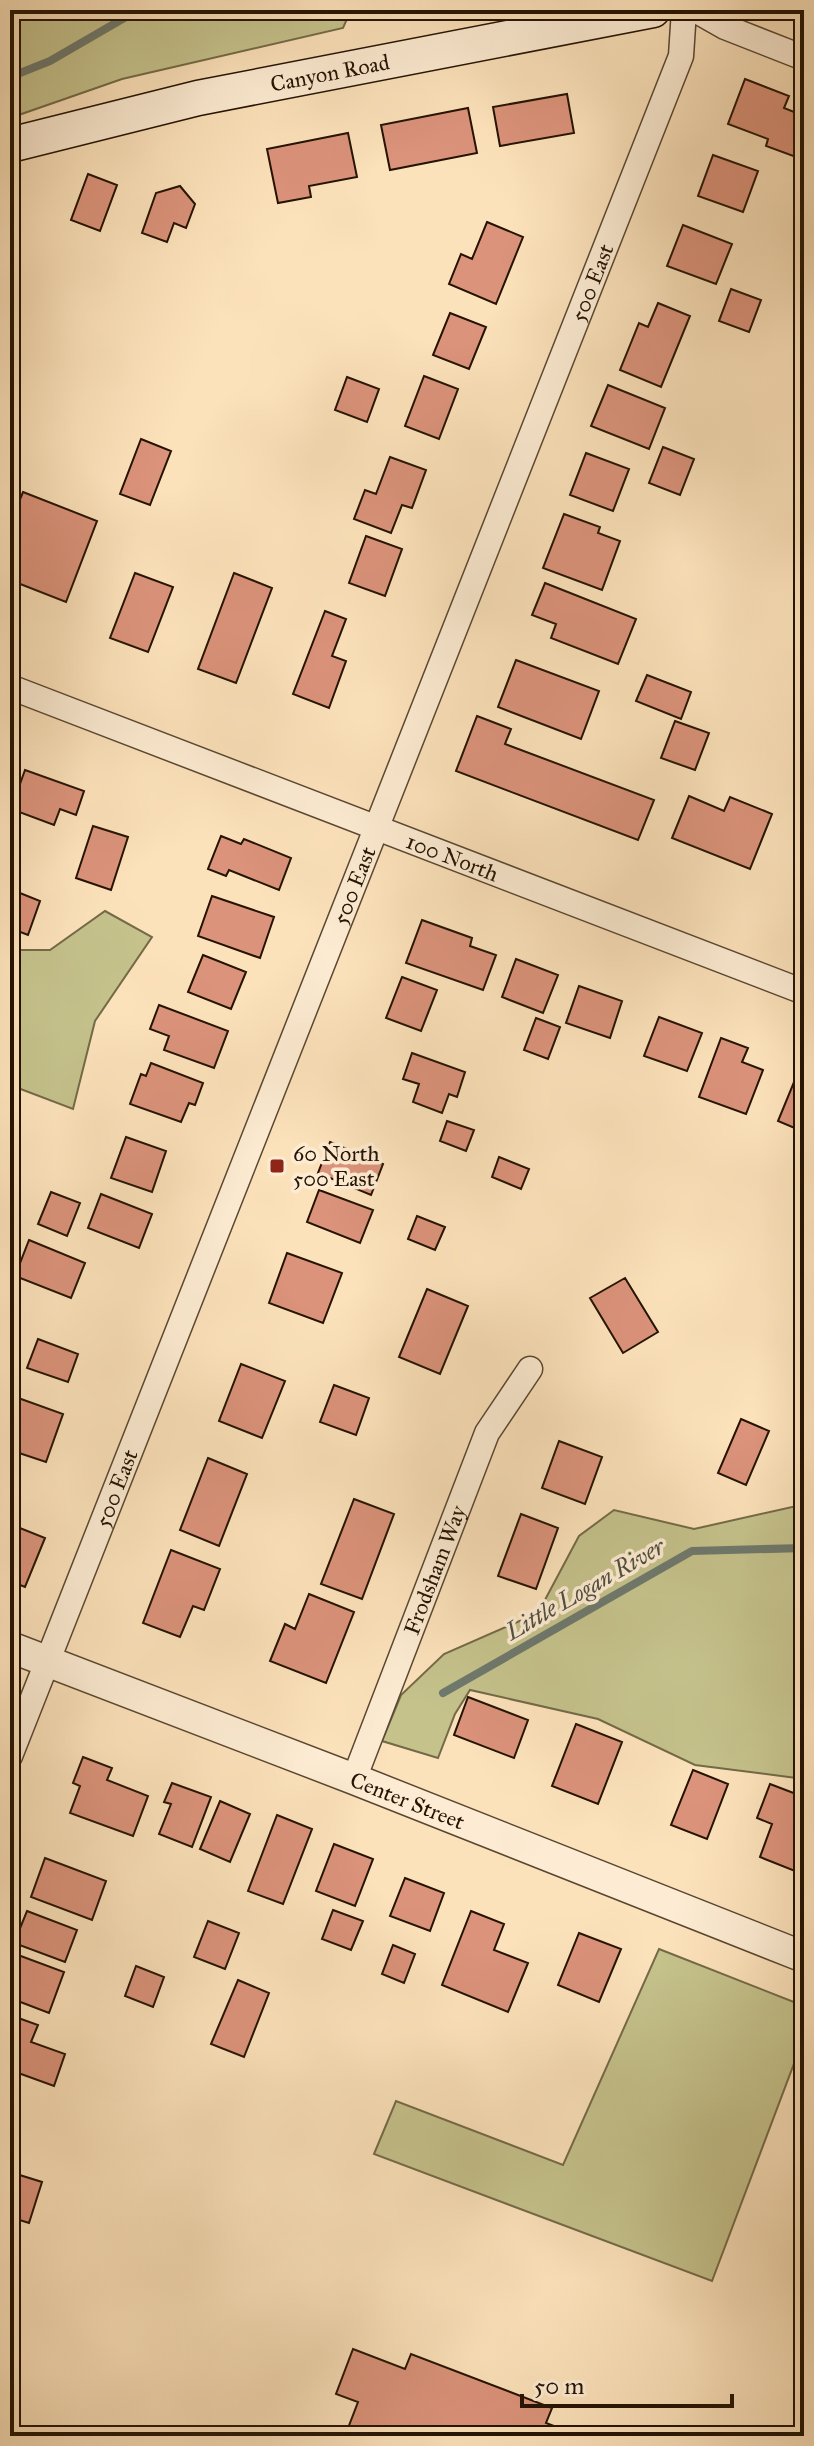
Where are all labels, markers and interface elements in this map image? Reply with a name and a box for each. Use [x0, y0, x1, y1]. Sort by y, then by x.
street label: Canyon Road [268, 48, 392, 98]
street label: 500 East [564, 240, 620, 326]
street label: 100 North [402, 827, 502, 887]
street label: 500 East [327, 842, 382, 928]
place label: 60 North 500 East [293, 1140, 380, 1192]
marker: 60 North 500 East [268, 1157, 286, 1175]
street label: 500 East [89, 1445, 144, 1531]
street label: Frodsham Way [398, 1501, 472, 1639]
water label: Little Logan River [499, 1530, 672, 1647]
street label: Center Street [346, 1766, 469, 1835]
scale bar [522, 2358, 732, 2408]
text: 50 m [534, 2371, 584, 2401]

